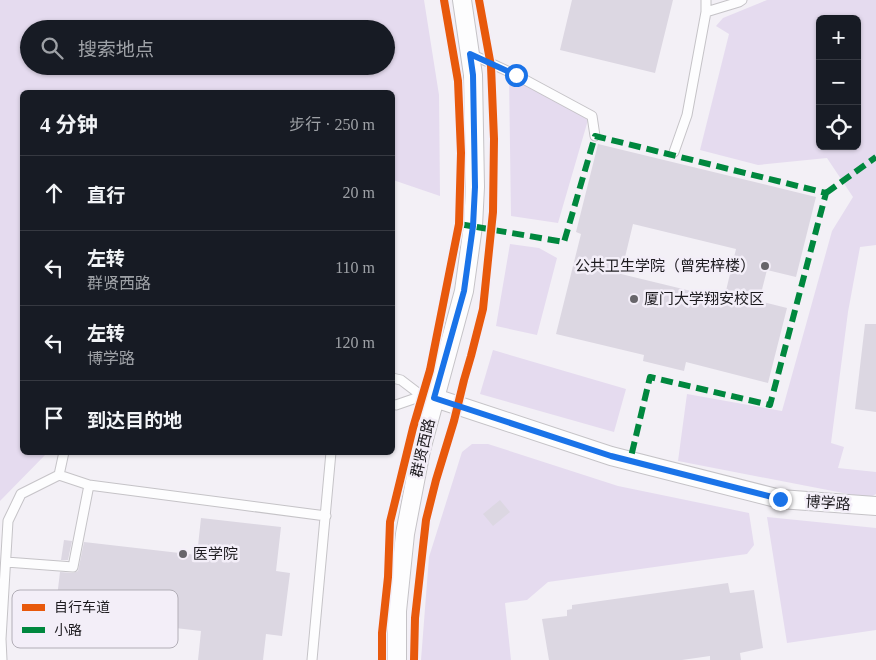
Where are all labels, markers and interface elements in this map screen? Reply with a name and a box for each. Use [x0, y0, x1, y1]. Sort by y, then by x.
map controls [816, 15, 861, 150]
button: + [816, 15, 861, 60]
search box [20, 20, 395, 75]
icon: search [38, 34, 66, 62]
text: 搜索地点 [78, 39, 154, 60]
button: − [816, 60, 861, 105]
route start [505, 64, 528, 87]
button: locate [816, 105, 861, 150]
text: 4 分钟 [40, 113, 98, 137]
text: 步行 · 250 m [289, 116, 375, 133]
icon: ahead [40, 179, 68, 207]
text: 20 m [343, 184, 375, 201]
text: 直行 [87, 185, 125, 206]
text: 左转 [87, 248, 125, 269]
icon: left [40, 254, 68, 282]
place label: 公共卫生学院（曾宪梓楼） [575, 257, 755, 274]
text: 110 m [335, 259, 375, 276]
marker: 公共卫生学院（曾宪梓楼） [759, 260, 771, 272]
text: 群贤西路 [87, 275, 151, 292]
place label: 厦门大学翔安校区 [644, 290, 764, 307]
marker: 厦门大学翔安校区 [628, 293, 640, 305]
text: 左转 [87, 323, 125, 344]
icon: left [40, 329, 68, 357]
text: 120 m [335, 334, 375, 351]
text: 博学路 [87, 350, 135, 367]
icon: arrive [40, 404, 68, 432]
text: 到达目的地 [87, 410, 182, 431]
street label: 群贤西路 [408, 417, 438, 479]
route end [769, 488, 792, 511]
street label: 博学路 [805, 492, 851, 513]
place label: 医学院 [193, 546, 238, 562]
marker: 医学院 [177, 548, 189, 560]
legend [12, 590, 178, 648]
text: 自行车道 [54, 599, 110, 615]
text: 小路 [54, 623, 82, 638]

